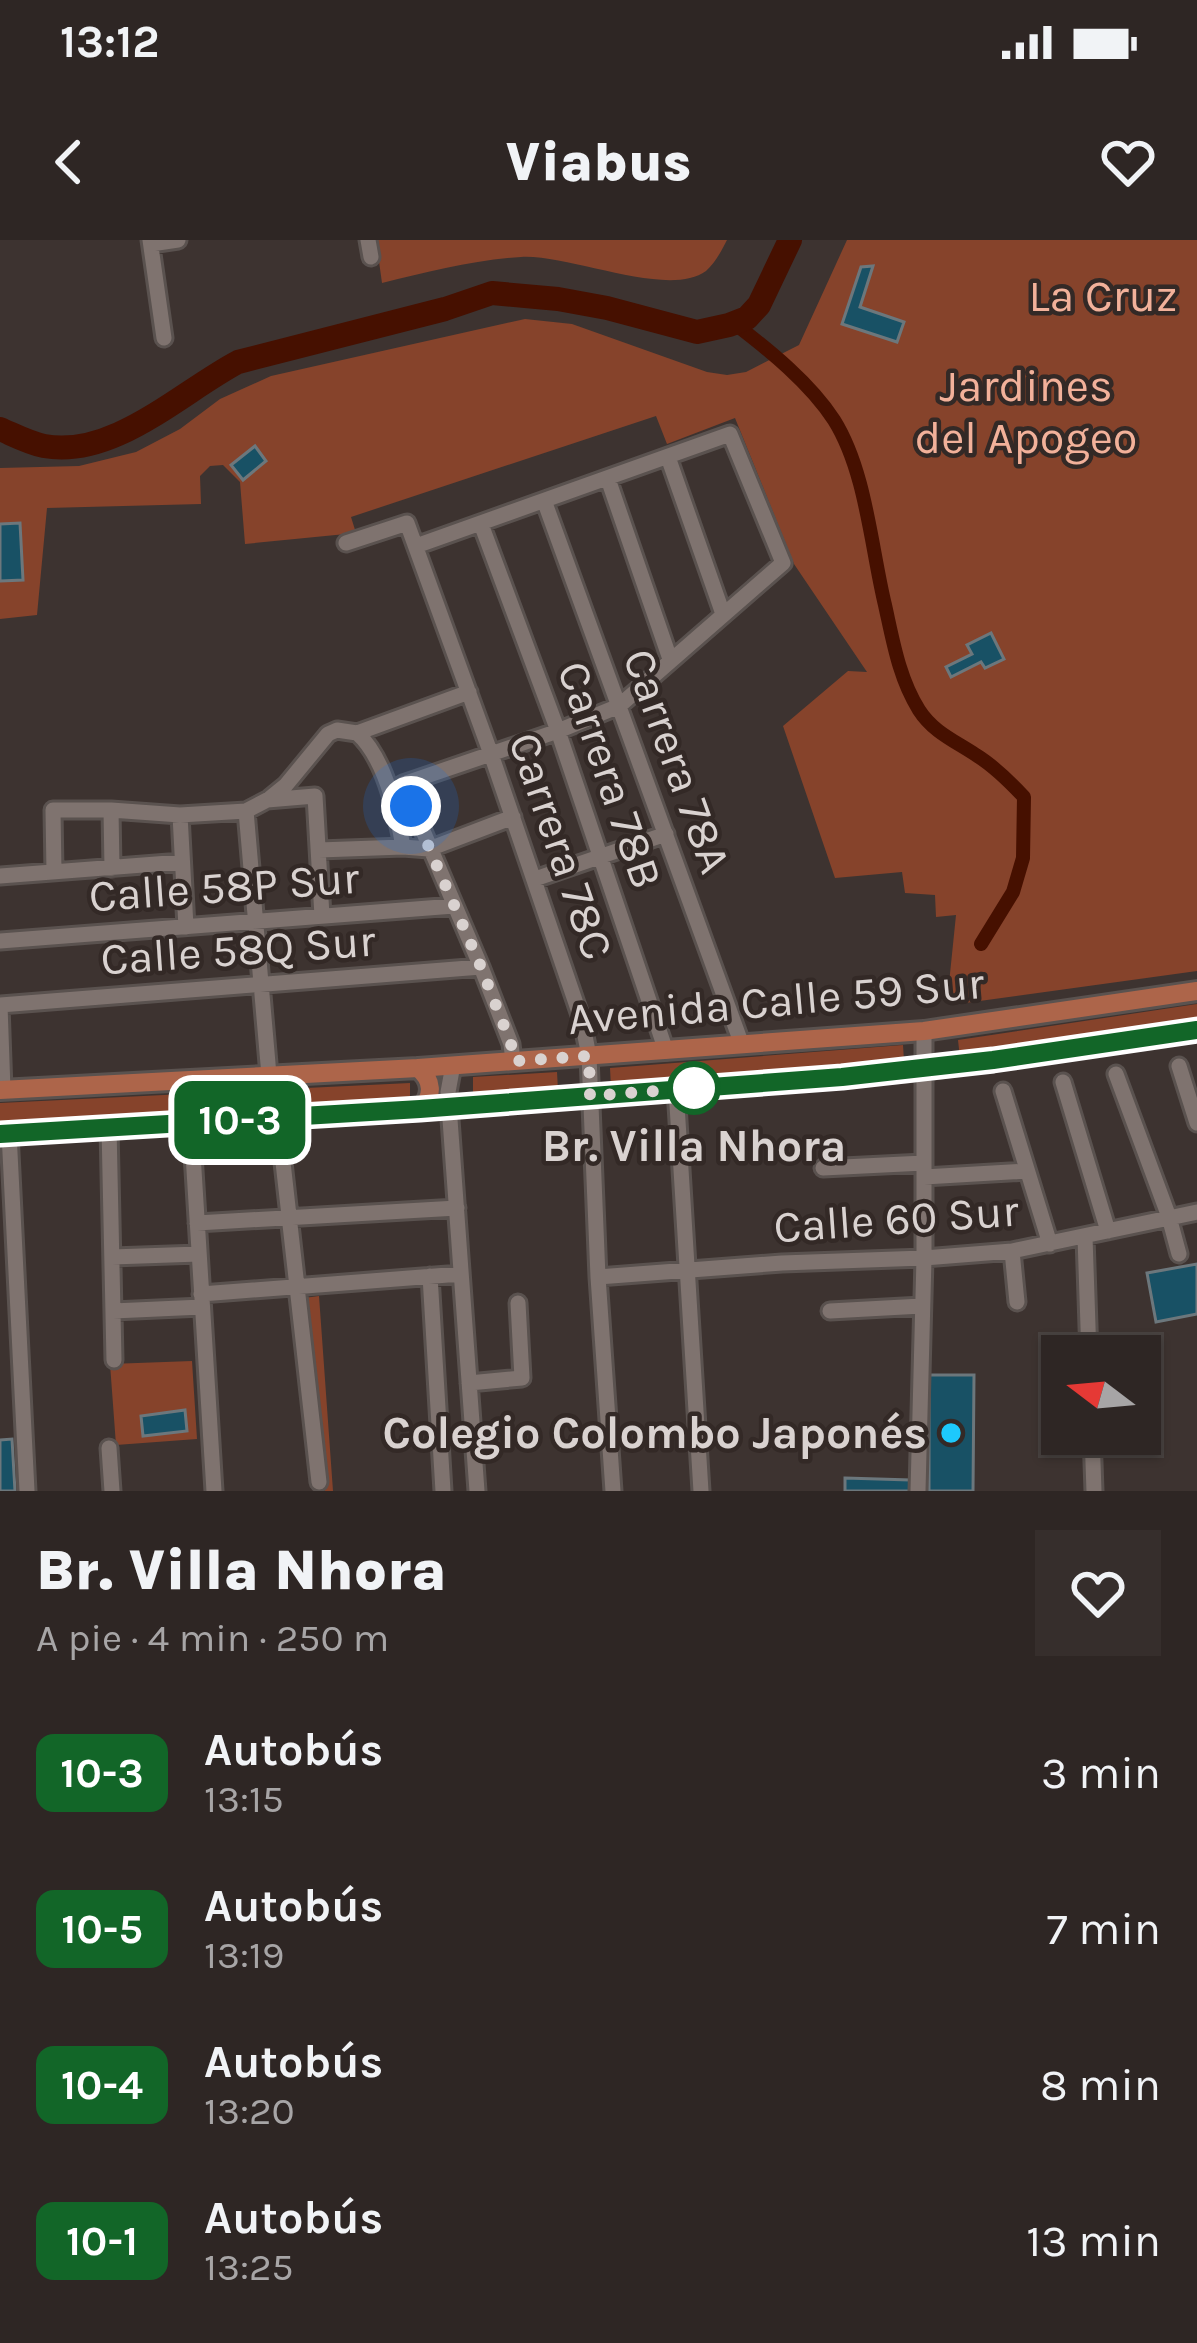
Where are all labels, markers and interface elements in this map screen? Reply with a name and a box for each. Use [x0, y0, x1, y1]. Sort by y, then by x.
text: 13:12 [60, 16, 159, 68]
icon: back [36, 129, 102, 195]
icon: heart [1095, 129, 1161, 195]
text: Viabus [506, 130, 691, 194]
park label: La Cruz [1029, 270, 1177, 322]
park label: Jardines del Apogeo [915, 360, 1137, 465]
street label: Carrera 78A [612, 642, 742, 880]
street label: Carrera 78B [547, 655, 673, 895]
street label: Carrera 78C [498, 726, 624, 966]
your location [381, 776, 441, 836]
street label: Calle 58P Sur [87, 852, 362, 922]
street label: Calle 58Q Sur [99, 914, 378, 986]
street label: Avenida Calle 59 Sur [566, 957, 987, 1045]
marker: Br. Villa Nhora [669, 1063, 719, 1113]
line badge: 10-3 [156, 1081, 324, 1159]
text: 10-3 [198, 1095, 282, 1145]
place label: Br. Villa Nhora [542, 1120, 846, 1172]
street label: Calle 60 Sur [772, 1184, 1021, 1253]
north arrow [1041, 1335, 1161, 1455]
map controls [1041, 1335, 1161, 1455]
place label: Colegio Colombo Japonés [382, 1407, 927, 1460]
marker: Colegio Colombo Japonés [938, 1420, 964, 1446]
button: heart [1035, 1530, 1161, 1656]
text: Br. Villa Nhora [36, 1537, 447, 1603]
text: A pie · 4 min · 250 m [36, 1615, 389, 1661]
text: Autobús [204, 1724, 383, 1776]
text: 3 min [1041, 1747, 1161, 1799]
text: 10-3 [60, 1748, 144, 1798]
text: 13:15 [204, 1776, 284, 1822]
text: Autobús [204, 1880, 383, 1932]
text: 7 min [1047, 1903, 1161, 1955]
text: 10-5 [61, 1904, 143, 1954]
text: 13:19 [204, 1932, 284, 1978]
text: Autobús [204, 2036, 383, 2088]
text: 8 min [1040, 2059, 1161, 2111]
text: 10-4 [61, 2060, 143, 2110]
text: 13:20 [204, 2088, 295, 2134]
text: Autobús [204, 2192, 383, 2244]
text: 13 min [1026, 2215, 1161, 2267]
text: 10-1 [66, 2216, 138, 2266]
text: 13:25 [204, 2244, 294, 2290]

